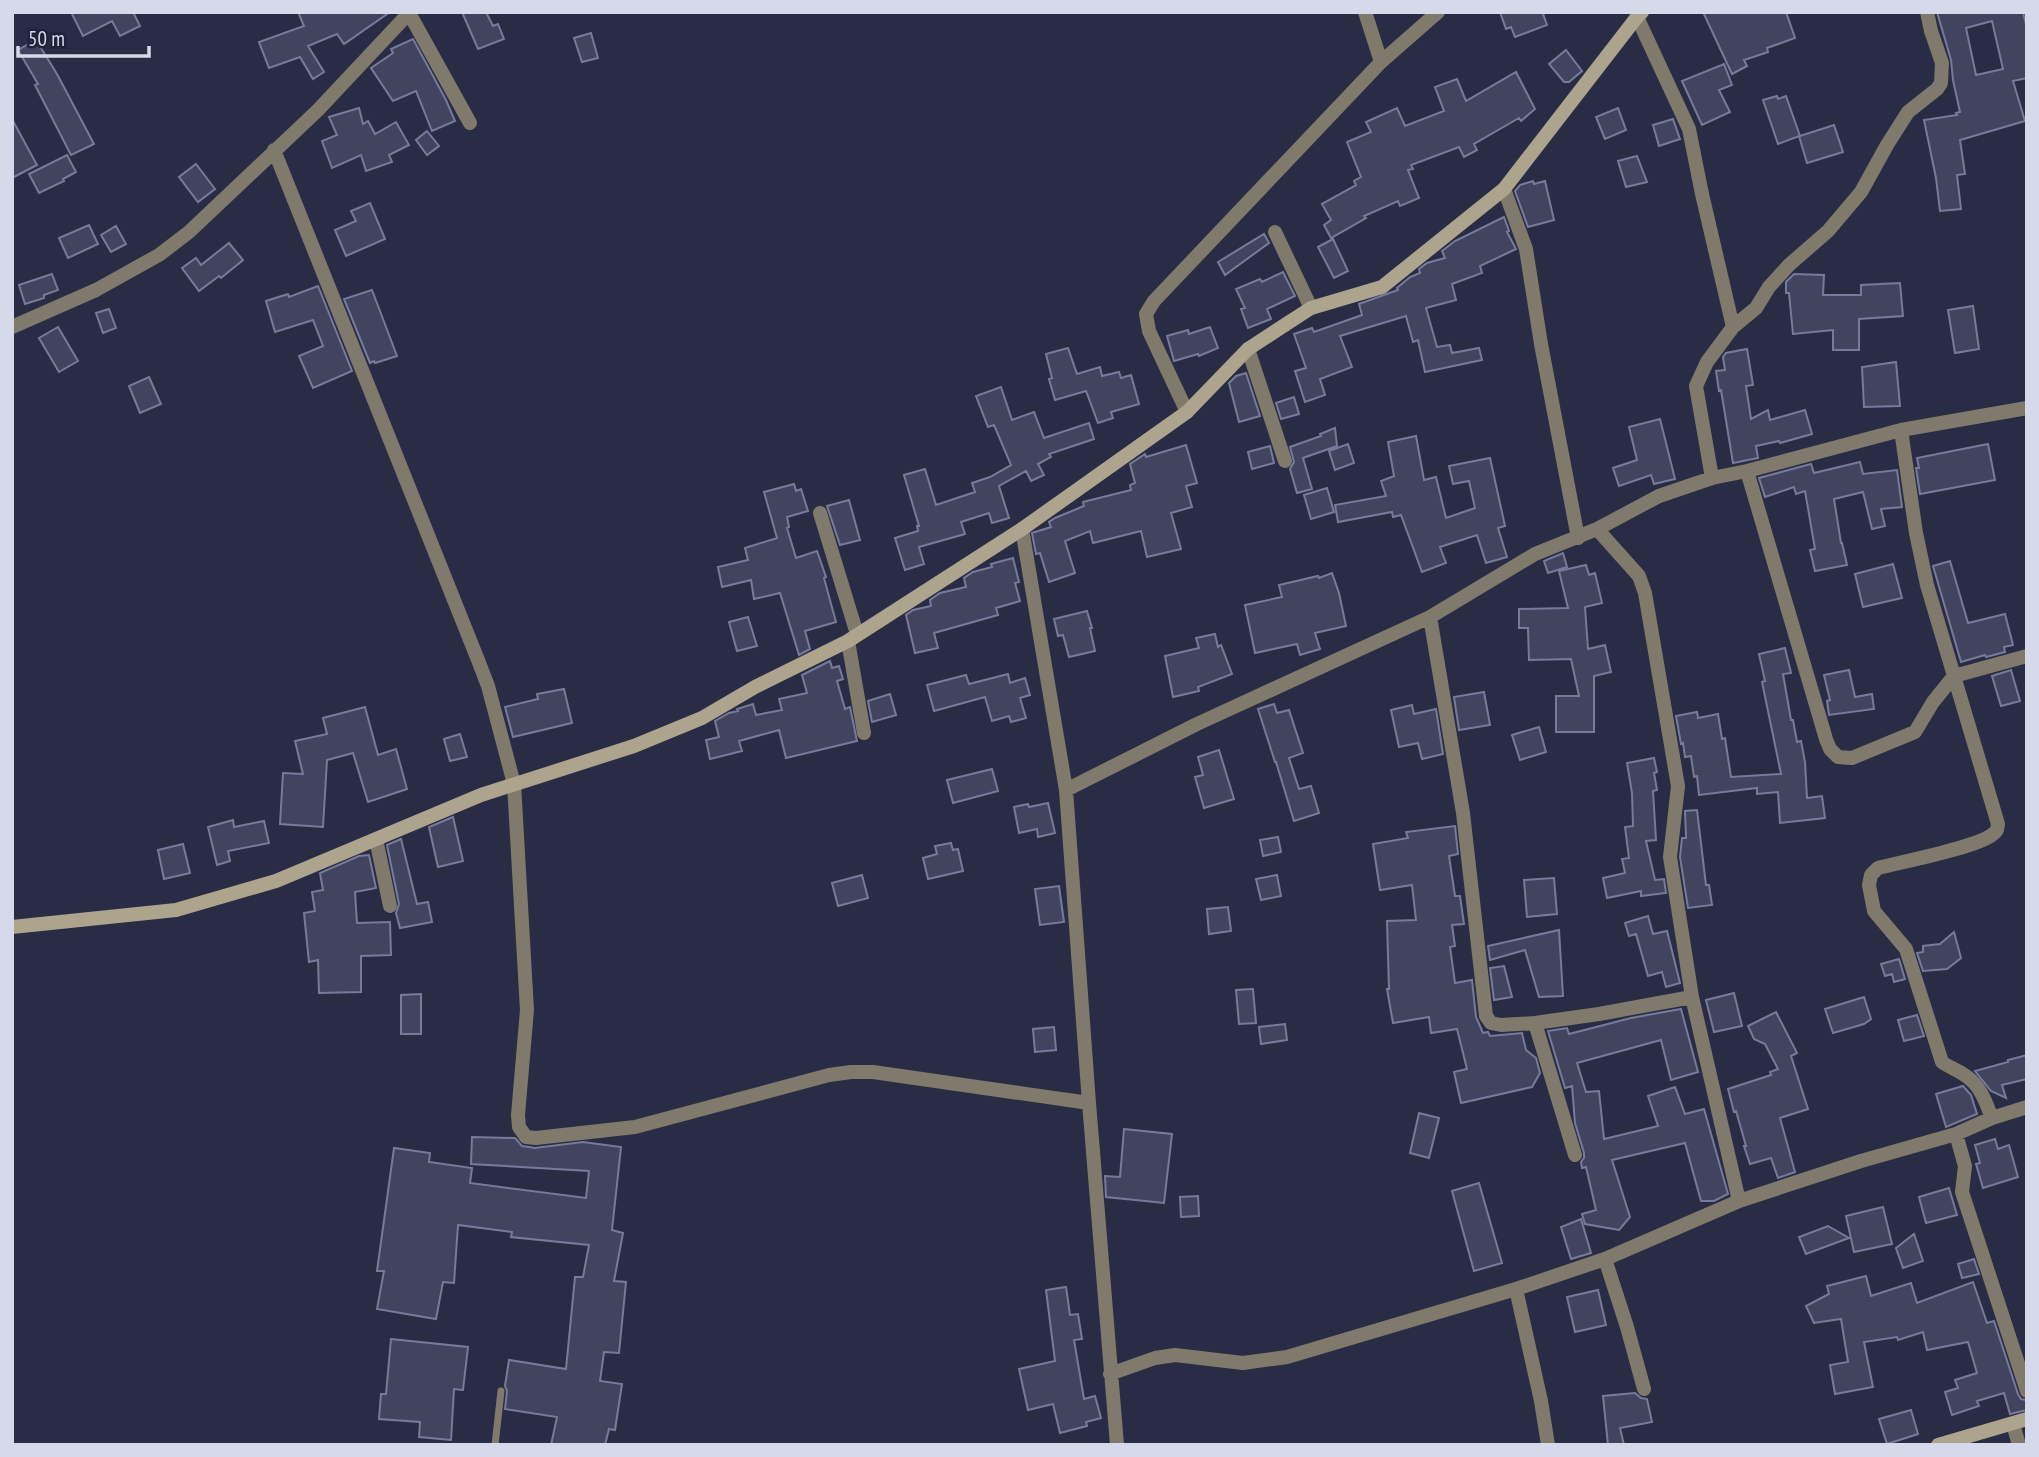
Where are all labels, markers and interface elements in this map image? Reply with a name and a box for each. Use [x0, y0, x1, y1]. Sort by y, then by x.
scale bar [18, 14, 149, 58]
text: 50 m [28, 25, 65, 52]

